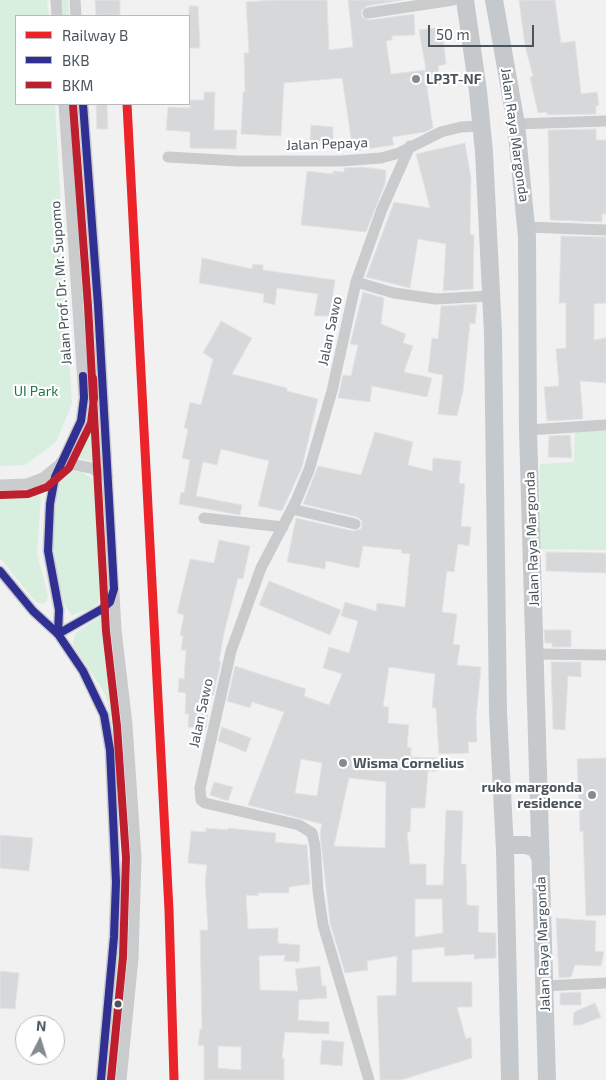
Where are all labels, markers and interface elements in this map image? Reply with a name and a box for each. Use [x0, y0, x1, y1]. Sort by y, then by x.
legend [15, 15, 190, 105]
scale bar [431, 15, 537, 47]
text: 50 m [436, 25, 470, 43]
text: Railway B [62, 26, 128, 44]
text: BKB [62, 51, 89, 69]
street label: Jalan Raya Margonda [497, 67, 533, 203]
place label: LP3T-NF [426, 71, 481, 87]
marker: LP3T-NF [410, 73, 422, 85]
text: BKM [62, 76, 93, 94]
street label: Jalan Pepaya [286, 134, 368, 154]
street label: Jalan Prof. Dr. Mr. Supomo [47, 200, 75, 366]
street label: Jalan Sawo [314, 295, 346, 367]
park label: UI Park [14, 383, 58, 399]
street label: Jalan Raya Margonda [521, 471, 543, 607]
street label: Jalan Sawo [185, 677, 217, 749]
place label: Wisma Cornelius [353, 755, 464, 771]
marker: Wisma Cornelius [337, 757, 349, 769]
place label: ruko margonda residence [482, 779, 582, 812]
marker: ruko margonda residence [586, 789, 598, 801]
street label: Jalan Raya Margonda [532, 876, 554, 1012]
unlabelled marker [113, 999, 123, 1009]
north arrow [15, 1015, 65, 1065]
text: N [35, 1017, 47, 1034]

